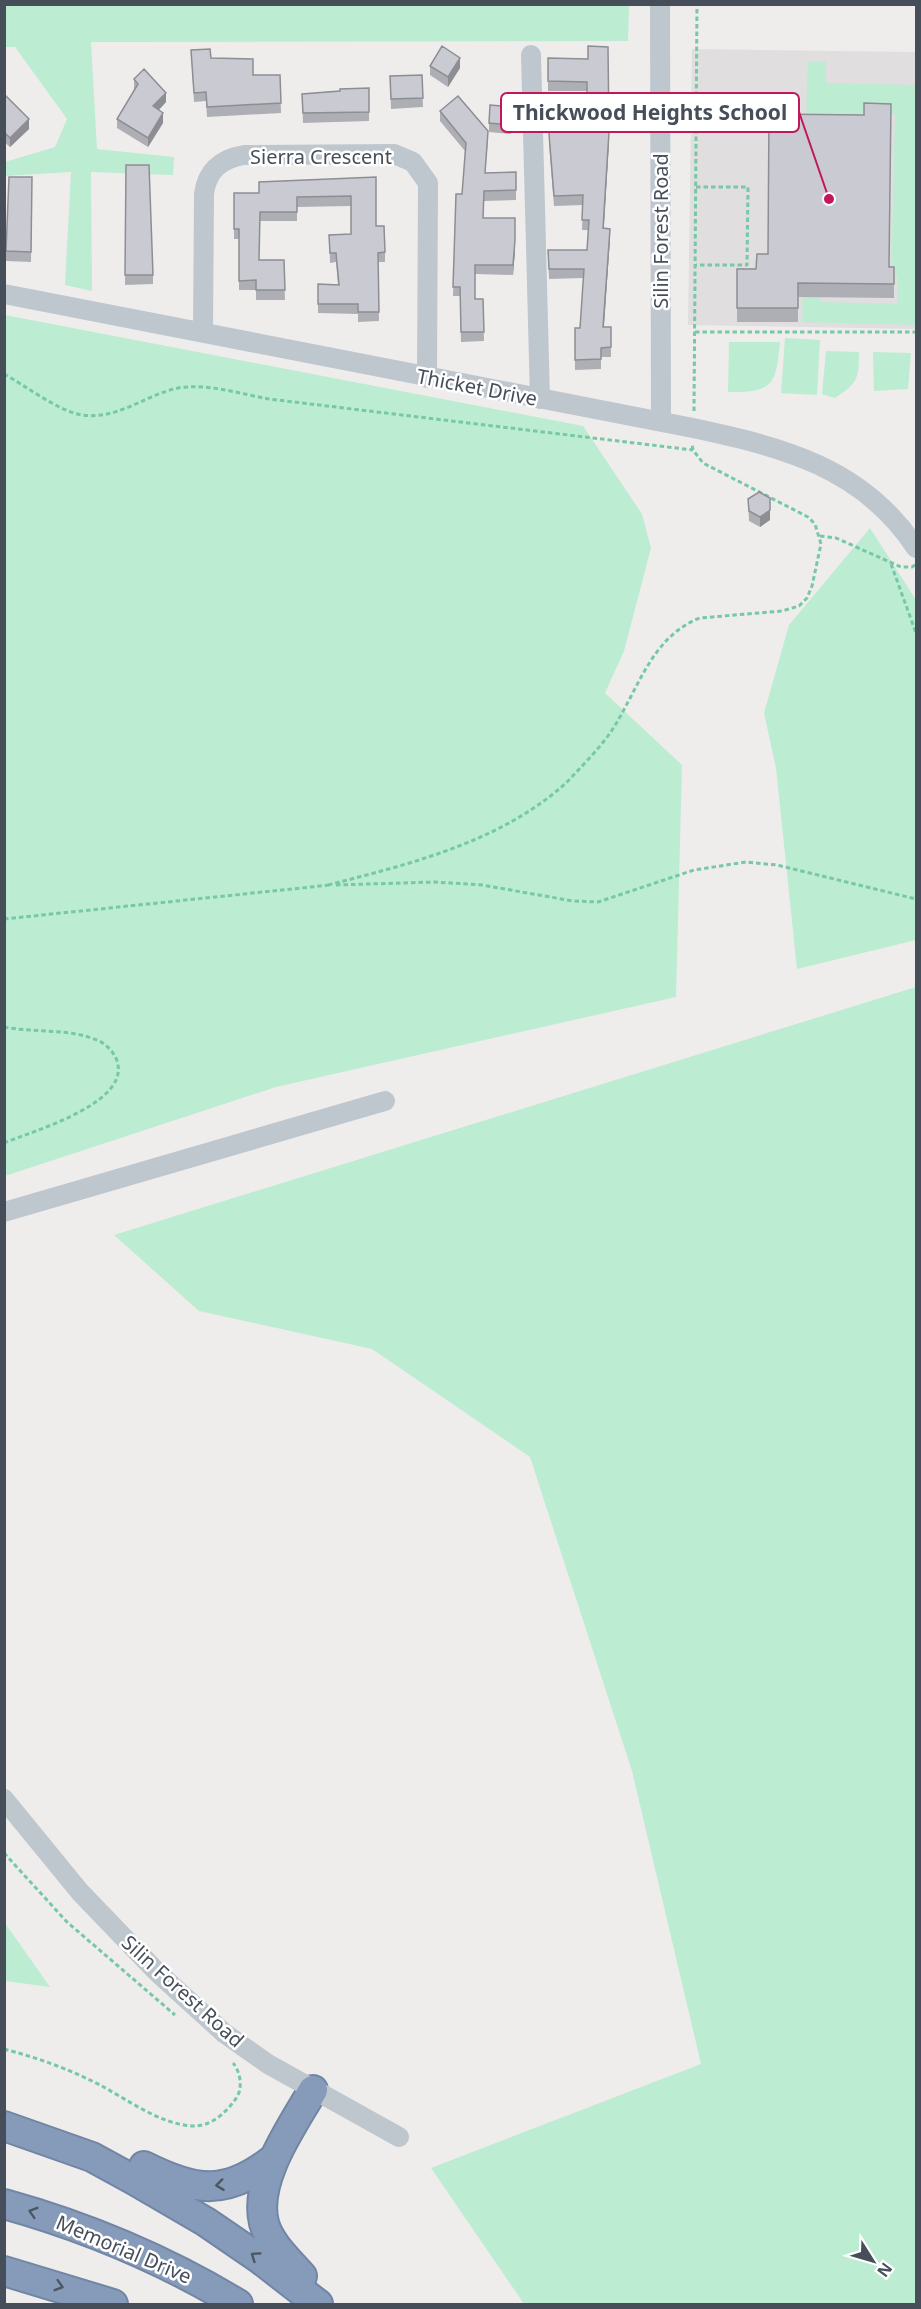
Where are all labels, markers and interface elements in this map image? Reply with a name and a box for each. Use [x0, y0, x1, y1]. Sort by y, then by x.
callout: Thickwood Heights School [501, 93, 799, 132]
text: Thickwood Heights School [513, 98, 787, 126]
street label: Sierra Crescent [250, 143, 392, 170]
street label: Silin Forest Road [647, 153, 674, 309]
street label: Thicket Drive [414, 362, 540, 412]
street label: Silin Forest Road [116, 1929, 250, 2053]
one-way arrow [215, 2178, 224, 2190]
one-way arrow [28, 2207, 39, 2219]
street label: Memorial Drive [52, 2208, 196, 2290]
north arrow [843, 2231, 903, 2291]
one-way arrow [251, 2252, 262, 2263]
text: N [872, 2258, 898, 2282]
one-way arrow [53, 2279, 64, 2291]

